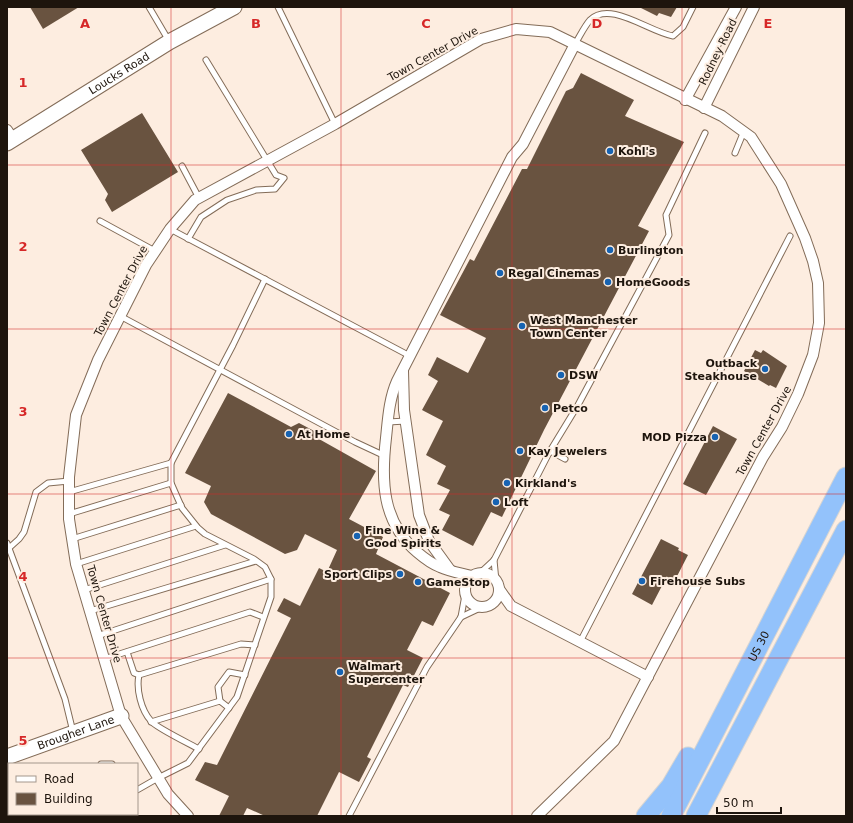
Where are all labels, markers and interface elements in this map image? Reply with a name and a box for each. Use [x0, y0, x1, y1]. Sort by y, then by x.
text: A [80, 16, 90, 31]
text: B [251, 16, 261, 31]
text: D [592, 16, 603, 31]
text: E [764, 16, 772, 31]
street label: Rodney Road [696, 17, 740, 87]
street label: Town Center Drive [386, 24, 480, 84]
street label: Loucks Road [86, 49, 152, 97]
text: 1 [18, 75, 28, 90]
place label: Kohl's [618, 145, 656, 158]
marker: Kohl's [605, 146, 615, 156]
text: 2 [18, 239, 28, 254]
street label: Town Center Drive [91, 243, 151, 339]
place label: Burlington [618, 244, 684, 257]
marker: Burlington [605, 245, 615, 255]
place label: Regal Cinemas [508, 267, 600, 280]
marker: Regal Cinemas [495, 268, 505, 278]
place label: HomeGoods [616, 276, 691, 289]
marker: HomeGoods [603, 277, 613, 287]
place label: West Manchester Town Center [530, 314, 638, 340]
marker: West Manchester Town Center [517, 321, 527, 331]
place label: Outback Steakhouse [684, 357, 758, 383]
marker: Outback Steakhouse [760, 364, 770, 374]
place label: DSW [569, 369, 598, 382]
marker: DSW [556, 370, 566, 380]
street label: Town Center Drive [733, 384, 794, 479]
place label: Petco [553, 402, 588, 415]
marker: Petco [540, 403, 550, 413]
text: 3 [18, 404, 28, 419]
place label: At Home [297, 428, 350, 441]
marker: At Home [284, 429, 294, 439]
place label: MOD Pizza [642, 431, 707, 444]
marker: MOD Pizza [710, 432, 720, 442]
place label: Kay Jewelers [528, 445, 607, 458]
marker: Kay Jewelers [515, 446, 525, 456]
place label: Kirkland's [515, 477, 577, 490]
marker: Kirkland's [502, 478, 512, 488]
place label: Loft [504, 496, 529, 509]
marker: Loft [491, 497, 501, 507]
place label: Fine Wine & Good Spirits [365, 524, 442, 550]
marker: Fine Wine & Good Spirits [352, 531, 362, 541]
street label: Town Center Drive [84, 563, 124, 665]
place label: Sport Clips [324, 568, 392, 581]
text: 4 [18, 569, 28, 584]
marker: Sport Clips [395, 569, 405, 579]
place label: Firehouse Subs [650, 575, 746, 588]
place label: GameStop [426, 576, 490, 589]
marker: Firehouse Subs [637, 576, 647, 586]
marker: GameStop [413, 577, 423, 587]
street label: US 30 [745, 629, 772, 664]
place label: Walmart Supercenter [348, 660, 425, 686]
marker: Walmart Supercenter [335, 667, 345, 677]
street label: Brougher Lane [35, 712, 116, 752]
text: 5 [18, 733, 28, 748]
legend [8, 763, 138, 815]
text: Road [44, 772, 74, 786]
scale bar [717, 789, 781, 815]
text: Building [44, 792, 93, 806]
text: 50 m [723, 796, 754, 810]

